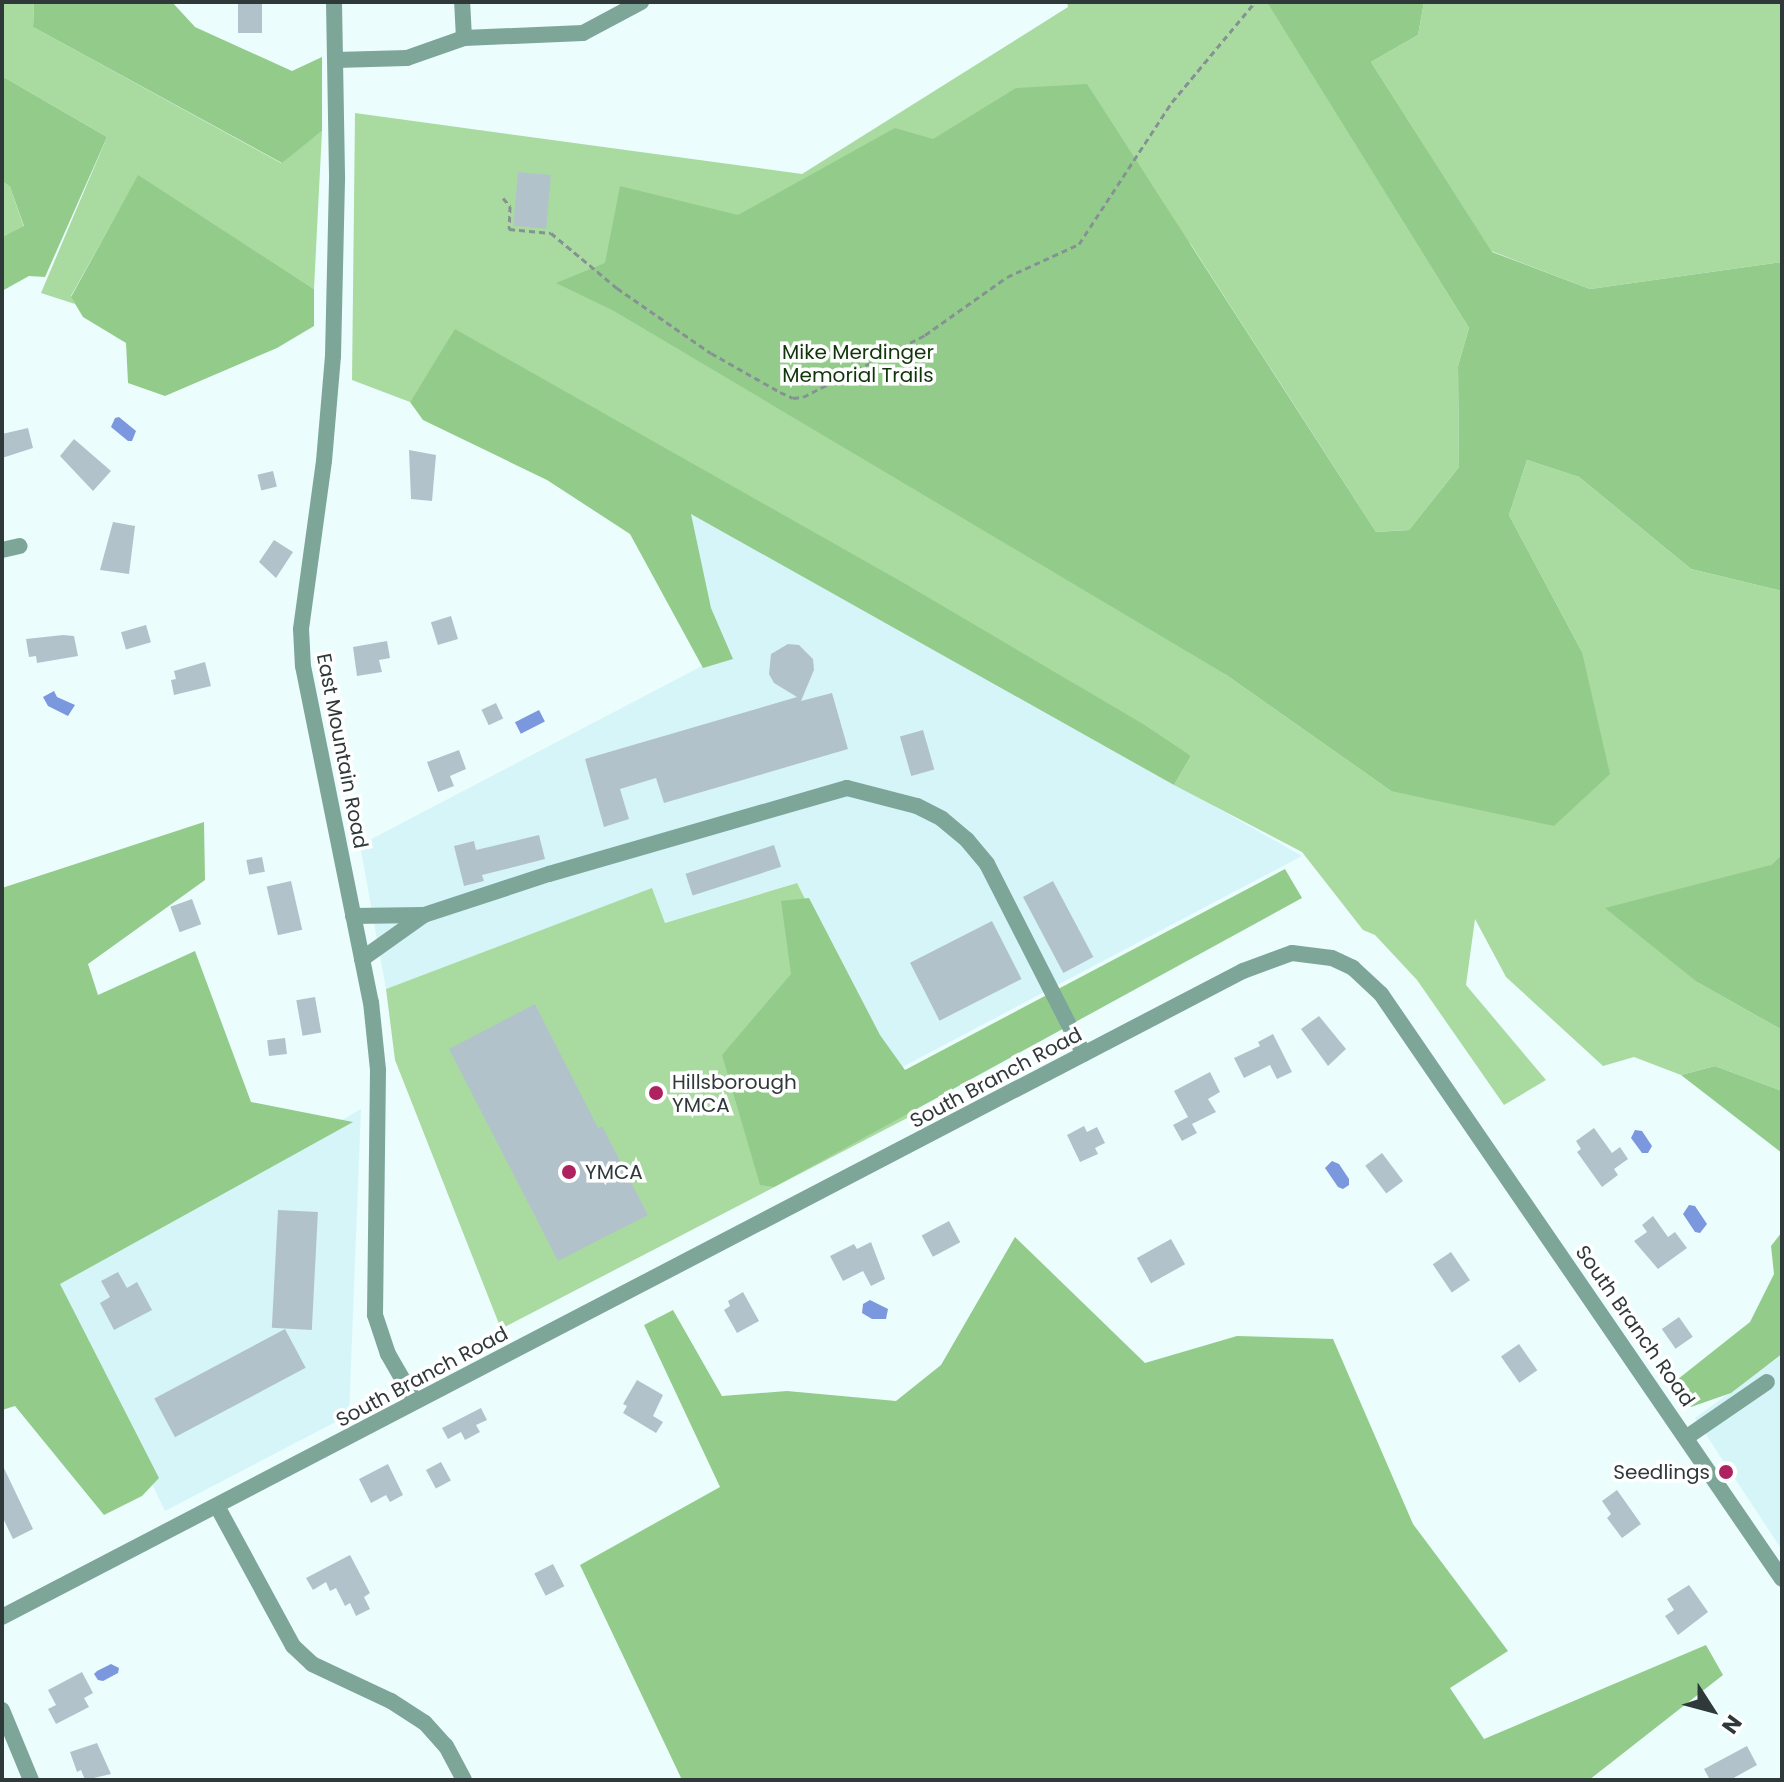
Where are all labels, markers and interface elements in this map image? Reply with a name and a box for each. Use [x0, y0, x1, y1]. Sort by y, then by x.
park label: Mike Merdinger Memorial Trails [782, 340, 934, 387]
street label: East Mountain Road [311, 651, 373, 851]
street label: South Branch Road [906, 1023, 1086, 1133]
place label: Hillsborough YMCA [672, 1070, 797, 1117]
marker: Hillsborough YMCA [647, 1084, 665, 1102]
place label: YMCA [585, 1160, 643, 1184]
marker: YMCA [560, 1163, 578, 1181]
street label: South Branch Road [1570, 1241, 1700, 1411]
street label: South Branch Road [332, 1322, 512, 1432]
place label: Seedlings [1613, 1460, 1710, 1484]
marker: Seedlings [1717, 1463, 1735, 1481]
north arrow [1672, 1670, 1752, 1750]
text: N [1714, 1709, 1749, 1740]

